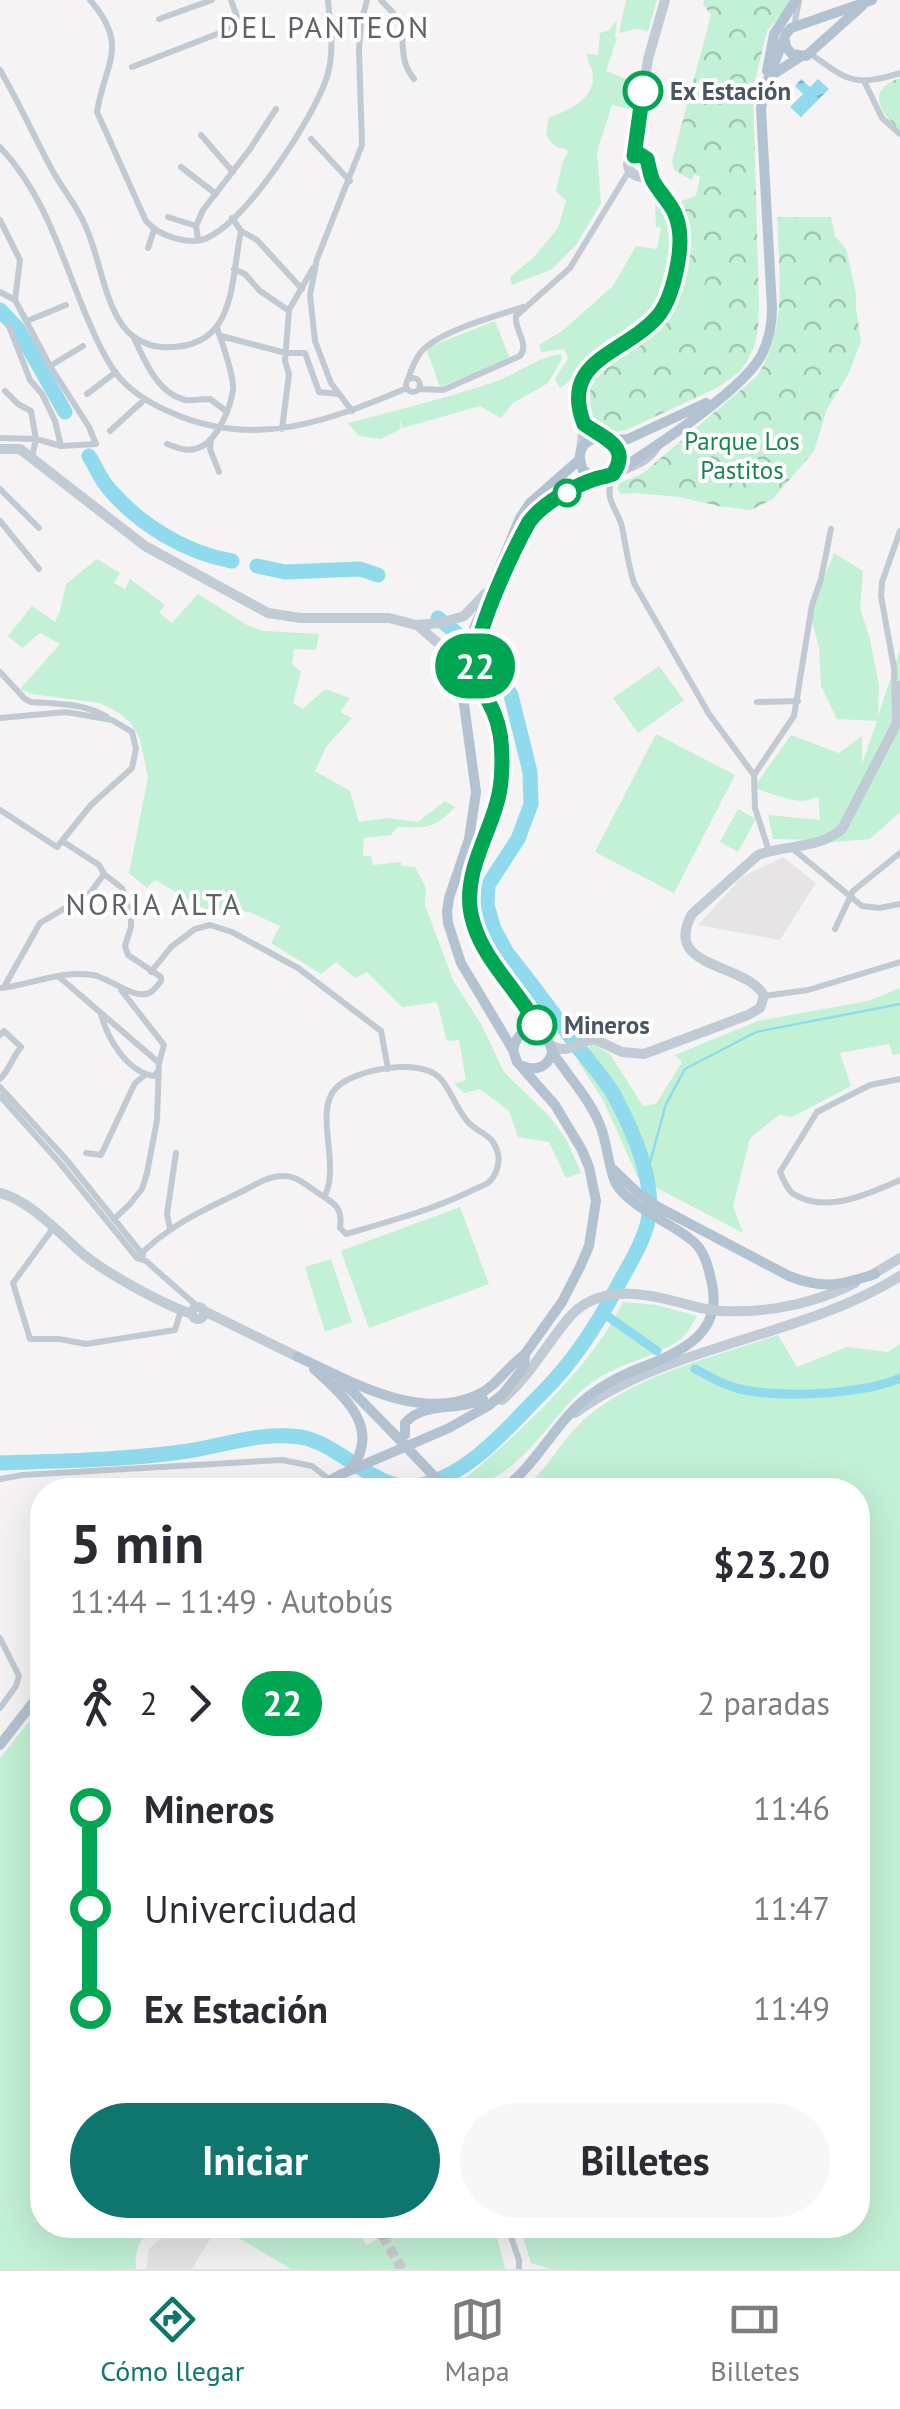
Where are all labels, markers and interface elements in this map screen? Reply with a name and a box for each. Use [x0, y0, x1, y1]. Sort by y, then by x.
district label: DEL PANTEON [219, 7, 431, 46]
marker: Ex Estación [624, 72, 662, 110]
place label: Ex Estación [670, 75, 791, 107]
park label: Parque Los Pastitos [684, 425, 800, 486]
unlabelled marker [554, 480, 580, 506]
line badge: 22 [430, 634, 520, 698]
text: 22 [455, 643, 495, 689]
district label: NORIA ALTA [65, 884, 243, 923]
marker: Mineros [518, 1006, 556, 1044]
place label: Mineros [564, 1009, 650, 1041]
text: 5 min [70, 1507, 204, 1578]
text: $23.20 [713, 1539, 830, 1588]
text: 11:44 – 11:49 · Autobús [70, 1580, 393, 1622]
icon: walk [70, 1676, 125, 1731]
icon: forward [172, 1676, 227, 1731]
text: 22 [262, 1680, 302, 1726]
text: 2 [140, 1682, 157, 1724]
text: 2 paradas [698, 1682, 830, 1724]
text: Mineros [144, 1784, 274, 1833]
text: 11:46 [753, 1787, 830, 1829]
text: Univerciudad [144, 1884, 357, 1933]
text: 11:47 [753, 1887, 830, 1929]
text: Ex Estación [144, 1984, 328, 2033]
text: 11:49 [753, 1987, 830, 2029]
button: Iniciar [70, 2103, 440, 2218]
button: Billetes [460, 2103, 830, 2218]
tab: Cómo llegar [100, 2292, 244, 2389]
tab: Mapa [445, 2292, 510, 2389]
tab: Billetes [710, 2292, 800, 2389]

